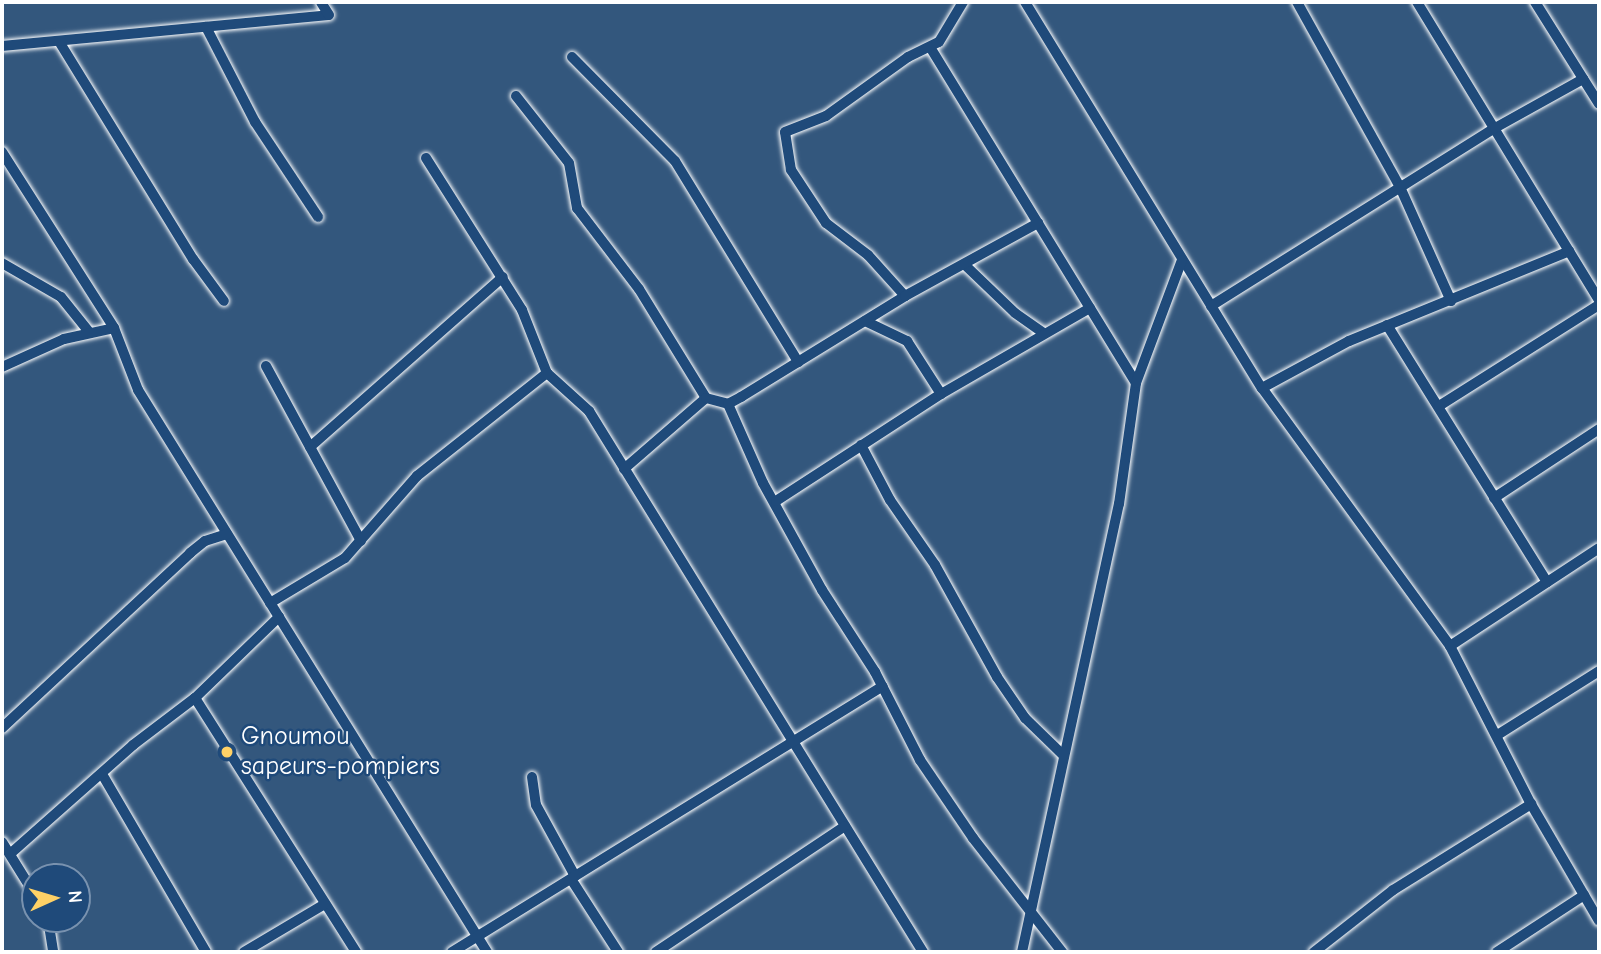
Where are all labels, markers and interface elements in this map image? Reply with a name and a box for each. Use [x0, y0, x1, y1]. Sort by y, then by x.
place label: Gnoumou sapeurs-pompiers [241, 721, 440, 782]
marker: Gnoumou sapeurs-pompiers [219, 744, 235, 760]
north arrow [21, 863, 91, 933]
text: N [64, 890, 86, 904]

